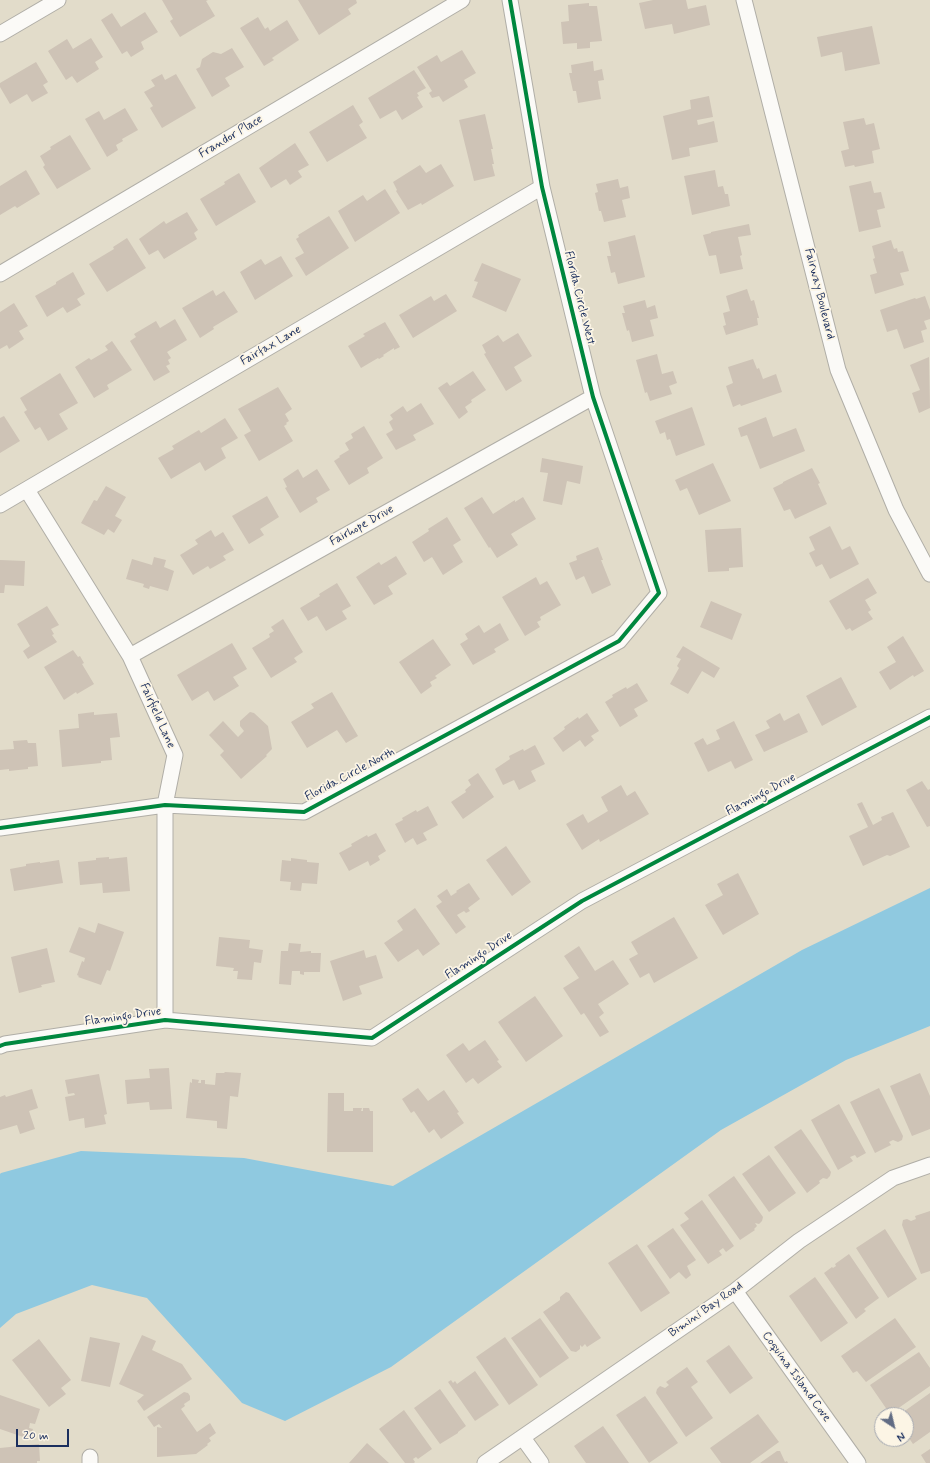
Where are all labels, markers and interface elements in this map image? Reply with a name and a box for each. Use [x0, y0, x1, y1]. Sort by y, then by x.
street label: Frandor Place [196, 112, 266, 162]
street label: Fairway Boulevard [801, 247, 837, 341]
street label: Florida Circle West [560, 250, 598, 346]
street label: Fairfax Lane [238, 323, 304, 369]
street label: Fairhope Drive [327, 502, 397, 550]
street label: Fairfield Lane [136, 681, 178, 751]
street label: Florida Circle North [303, 745, 397, 805]
street label: Flamingo Drive [724, 771, 798, 819]
street label: Flamingo Drive [443, 929, 515, 983]
street label: Flamingo Drive [84, 1005, 162, 1029]
street label: Bimini Bay Road [666, 1279, 746, 1341]
street label: Coquina Island Cove [758, 1329, 834, 1425]
north arrow [874, 1407, 914, 1447]
scale bar [18, 1421, 71, 1447]
text: 20 m [23, 1428, 49, 1444]
text: N [893, 1428, 907, 1444]

